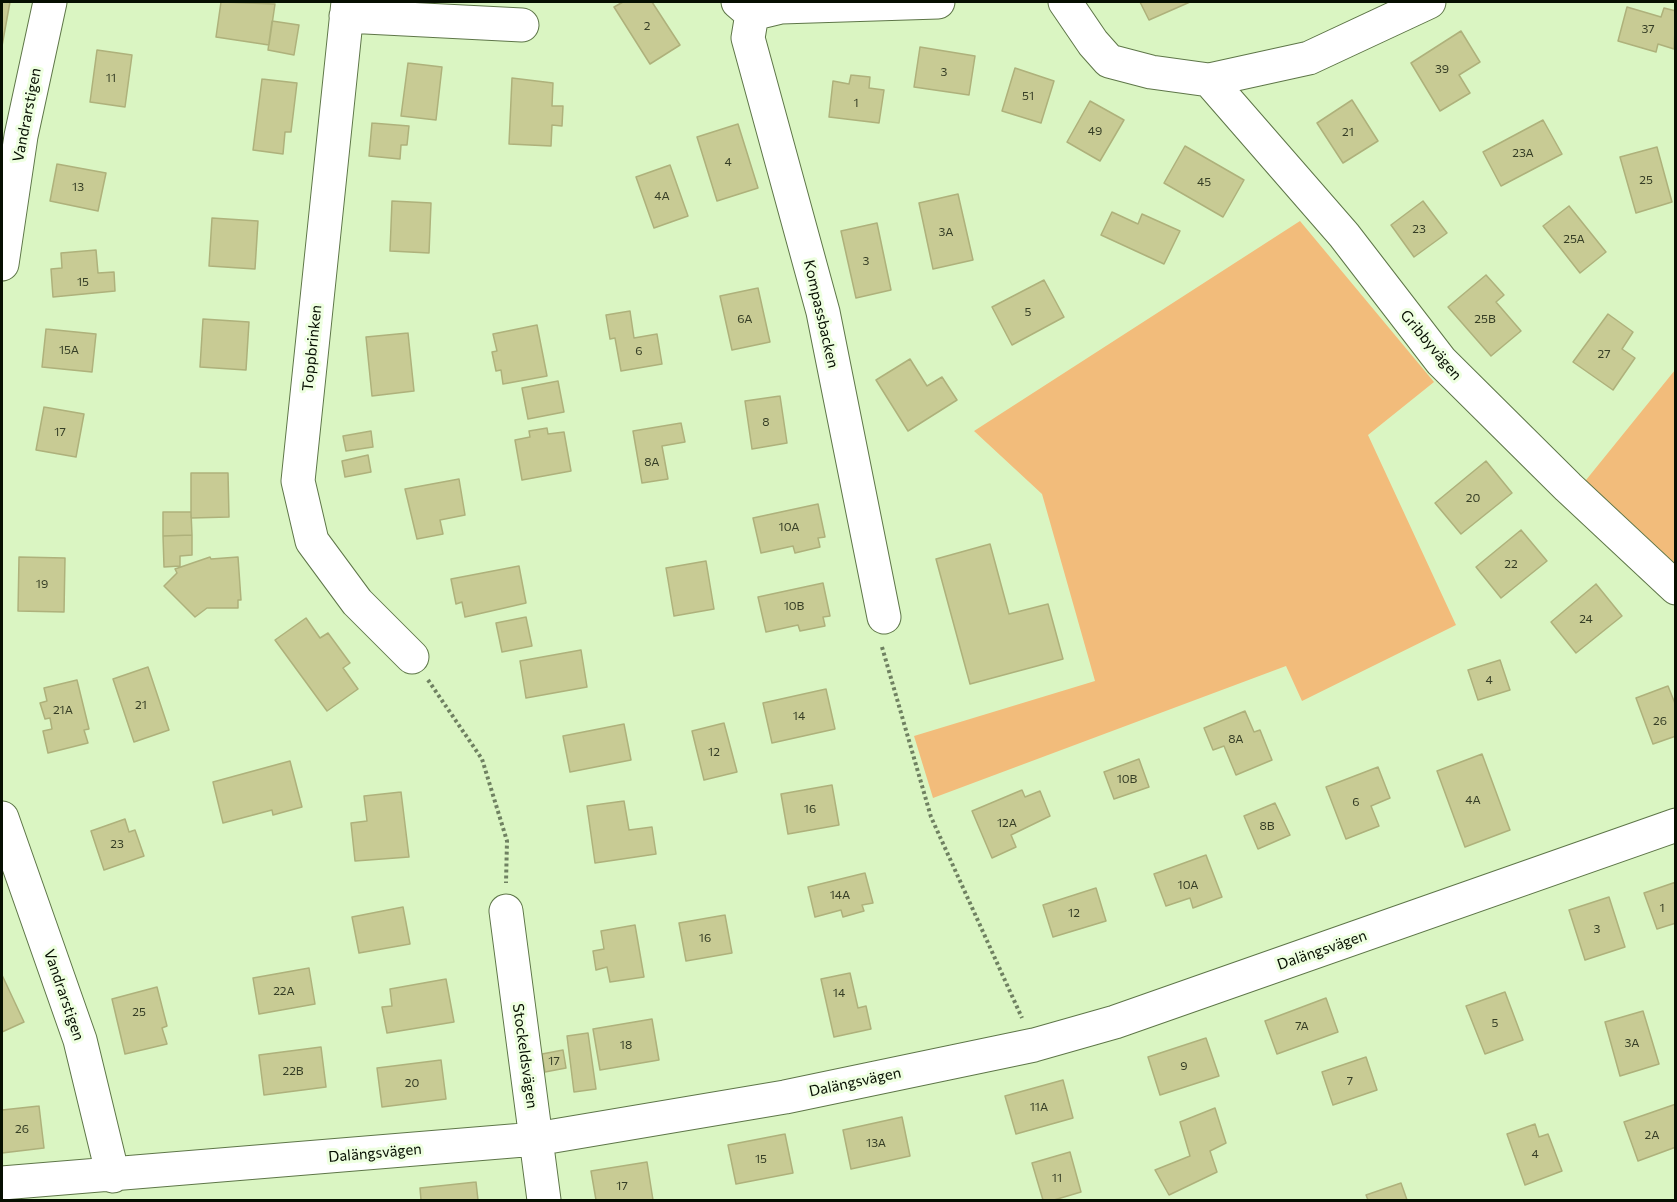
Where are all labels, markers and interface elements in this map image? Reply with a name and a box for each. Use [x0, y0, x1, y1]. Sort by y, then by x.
house number: 2 [644, 19, 650, 33]
house number: 37 [1641, 22, 1655, 36]
house number: 39 [1435, 62, 1449, 76]
house number: 3 [941, 65, 947, 79]
street label: Vandrarstigen [9, 67, 45, 163]
house number: 11 [106, 71, 116, 85]
house number: 51 [1022, 89, 1034, 103]
house number: 1 [853, 96, 859, 110]
house number: 49 [1088, 124, 1102, 138]
house number: 21 [1342, 125, 1354, 139]
house number: 23A [1512, 146, 1534, 160]
house number: 4 [724, 155, 732, 169]
house number: 25 [1639, 173, 1653, 187]
house number: 45 [1197, 175, 1211, 189]
house number: 13 [72, 180, 84, 194]
house number: 4A [654, 189, 670, 203]
house number: 23 [1412, 222, 1426, 236]
house number: 3A [939, 225, 953, 239]
house number: 25A [1563, 232, 1585, 246]
house number: 3 [863, 254, 869, 268]
street label: Kompassbacken [800, 258, 842, 370]
house number: 15 [77, 275, 89, 289]
street label: Toppbrinken [299, 304, 325, 392]
house number: 5 [1025, 305, 1031, 319]
street label: Gribbyvägen [1396, 306, 1466, 384]
house number: 6A [737, 312, 753, 326]
house number: 25B [1474, 312, 1496, 326]
house number: 15A [59, 343, 79, 357]
house number: 6 [635, 344, 643, 358]
house number: 27 [1598, 347, 1610, 361]
house number: 8 [762, 415, 770, 429]
house number: 17 [54, 425, 66, 439]
house number: 8A [644, 455, 660, 469]
house number: 20 [1466, 491, 1480, 505]
house number: 10A [779, 520, 799, 534]
house number: 22 [1504, 557, 1518, 571]
house number: 19 [36, 577, 48, 591]
house number: 10B [784, 599, 804, 613]
house number: 24 [1579, 612, 1593, 626]
house number: 4 [1485, 673, 1493, 687]
house number: 21 [135, 698, 147, 712]
house number: 21A [53, 703, 73, 717]
house number: 14 [793, 709, 805, 723]
house number: 26 [1653, 714, 1667, 728]
house number: 8A [1228, 732, 1244, 746]
house number: 12 [708, 745, 720, 759]
house number: 10B [1117, 772, 1137, 786]
house number: 4A [1465, 793, 1481, 807]
house number: 6 [1352, 795, 1360, 809]
house number: 16 [804, 802, 816, 816]
house number: 12A [997, 816, 1017, 830]
house number: 8B [1259, 819, 1275, 833]
house number: 23 [110, 837, 124, 851]
house number: 10A [1178, 878, 1198, 892]
house number: 14A [830, 888, 850, 902]
house number: 1 [1659, 901, 1665, 915]
house number: 12 [1068, 906, 1080, 920]
house number: 3 [1594, 922, 1600, 936]
street label: Dalängsvägen [1275, 926, 1369, 974]
house number: 16 [699, 931, 711, 945]
street label: Vandrarstigen [40, 947, 88, 1043]
house number: 22A [273, 984, 295, 998]
house number: 14 [833, 986, 845, 1000]
street label: Stockeldsvägen [509, 1002, 541, 1110]
house number: 25 [132, 1005, 146, 1019]
house number: 5 [1492, 1016, 1498, 1030]
house number: 7A [1295, 1019, 1309, 1033]
house number: 3A [1625, 1036, 1639, 1050]
house number: 18 [620, 1038, 632, 1052]
house number: 17 [548, 1054, 560, 1068]
house number: 9 [1180, 1059, 1188, 1073]
street label: Dalängsvägen [807, 1063, 903, 1101]
house number: 22B [282, 1064, 304, 1078]
house number: 7 [1347, 1074, 1353, 1088]
house number: 20 [405, 1076, 419, 1090]
house number: 11A [1030, 1100, 1048, 1114]
house number: 26 [15, 1122, 29, 1136]
house number: 2A [1645, 1128, 1659, 1142]
house number: 13A [866, 1136, 886, 1150]
street label: Dalängsvägen [328, 1140, 422, 1166]
house number: 4 [1531, 1147, 1539, 1161]
house number: 15 [755, 1152, 767, 1166]
house number: 11 [1052, 1171, 1062, 1185]
house number: 17 [616, 1179, 628, 1193]

